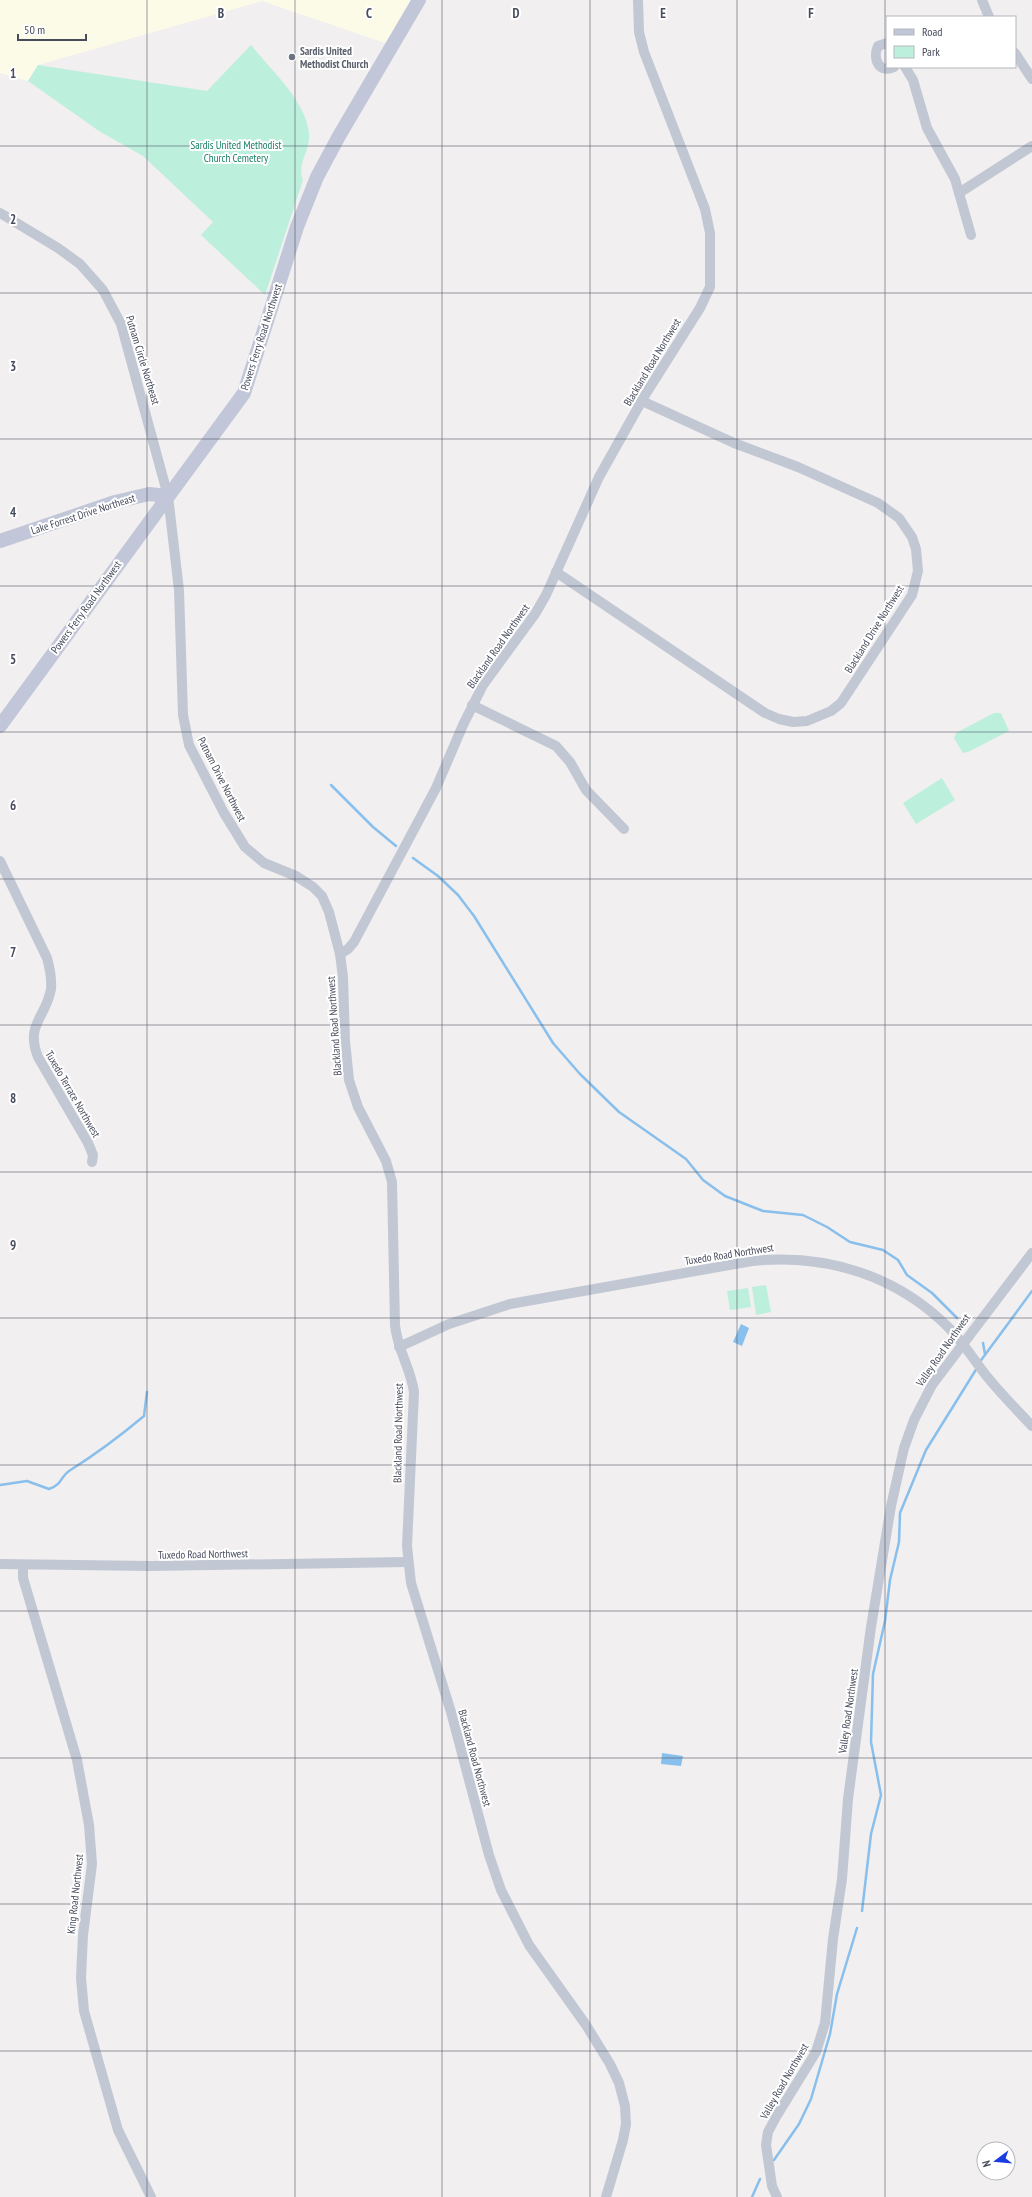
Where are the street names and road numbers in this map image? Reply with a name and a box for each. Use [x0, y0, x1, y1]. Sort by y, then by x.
street label: Powers Ferry Road Northwest [237, 282, 285, 392]
street label: Putnam Circle Northeast [123, 314, 163, 406]
street label: Blackland Road Northwest [620, 316, 684, 408]
street label: Lake Forrest Drive Northeast [29, 491, 137, 537]
street label: Powers Ferry Road Northwest [48, 558, 124, 656]
street label: Blackland Drive Northwest [841, 582, 907, 676]
street label: Blackland Road Northwest [464, 601, 532, 691]
street label: Putnam Drive Northwest [195, 734, 249, 824]
street label: Blackland Road Northwest [324, 976, 344, 1076]
street label: Tuxedo Terrace Northwest [42, 1048, 104, 1140]
street label: Tuxedo Road Northwest [683, 1240, 775, 1268]
street label: Valley Road Northwest [912, 1311, 973, 1390]
street label: Blackland Road Northwest [390, 1383, 406, 1483]
street label: Tuxedo Road Northwest [158, 1546, 248, 1562]
street label: Valley Road Northwest [835, 1668, 861, 1755]
street label: Blackland Road Northwest [455, 1708, 495, 1808]
street label: King Road Northwest [64, 1853, 86, 1935]
street label: Valley Road Northwest [756, 2041, 811, 2122]

